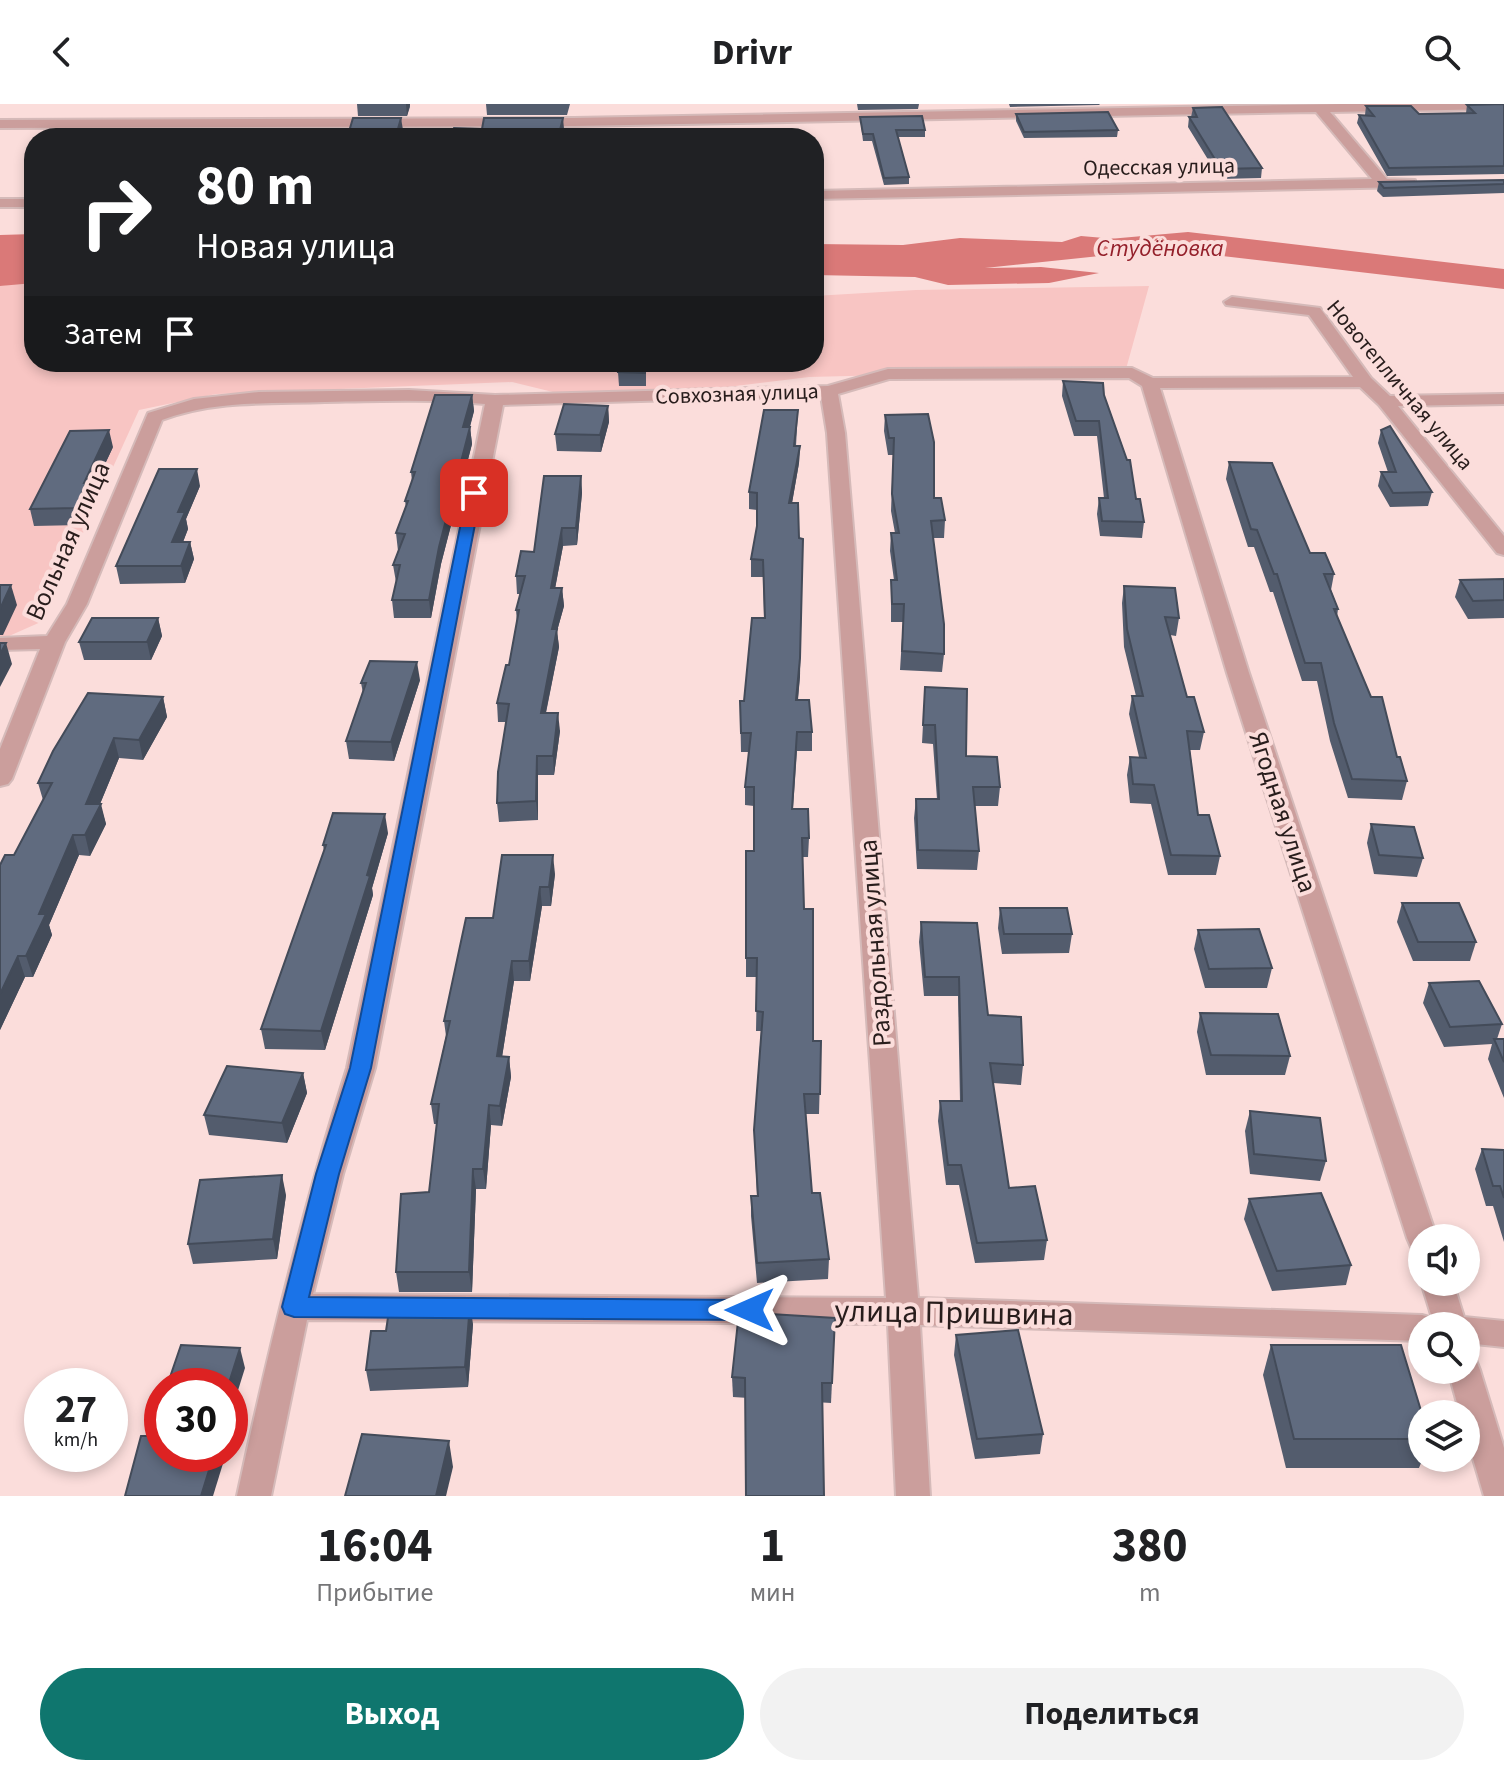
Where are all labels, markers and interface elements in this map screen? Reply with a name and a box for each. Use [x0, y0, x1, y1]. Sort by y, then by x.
text: Drivr [712, 27, 792, 78]
icon: back [40, 30, 84, 74]
icon: search [1420, 30, 1464, 74]
text: 80 m [196, 147, 314, 226]
street label: Одесская улица [1083, 150, 1235, 184]
icon: right [64, 160, 168, 264]
text: Новая улица [196, 221, 396, 272]
water label: Студёновка [1096, 231, 1224, 266]
street label: Новотепличная улица [1319, 293, 1481, 477]
icon: arrive [158, 312, 202, 356]
text: Затем [64, 313, 142, 356]
street label: Совхозная улица [655, 375, 819, 413]
street label: Вольная улица [16, 456, 120, 626]
pin [440, 459, 508, 527]
icon: arrive [452, 471, 496, 515]
street label: Ягодная улица [1240, 727, 1326, 897]
street label: Раздольная улица [849, 838, 901, 1048]
map controls [1408, 1224, 1480, 1472]
button: sound [1408, 1224, 1480, 1296]
position arrow [708, 1268, 792, 1352]
street label: улица Пришвина [834, 1288, 1074, 1338]
button: search [1408, 1312, 1480, 1384]
speed limit sign: 30 [144, 1368, 248, 1472]
text: 27 [55, 1381, 97, 1438]
button: layers [1408, 1400, 1480, 1472]
text: km/h [54, 1426, 98, 1454]
text: 16:04 [317, 1512, 433, 1580]
text: 1 [760, 1512, 785, 1580]
text: 380 [1112, 1512, 1188, 1580]
text: Прибытие [316, 1574, 433, 1611]
text: мин [750, 1574, 795, 1611]
text: m [1139, 1574, 1160, 1611]
button: Выход [40, 1668, 744, 1760]
button: Поделиться [760, 1668, 1464, 1760]

